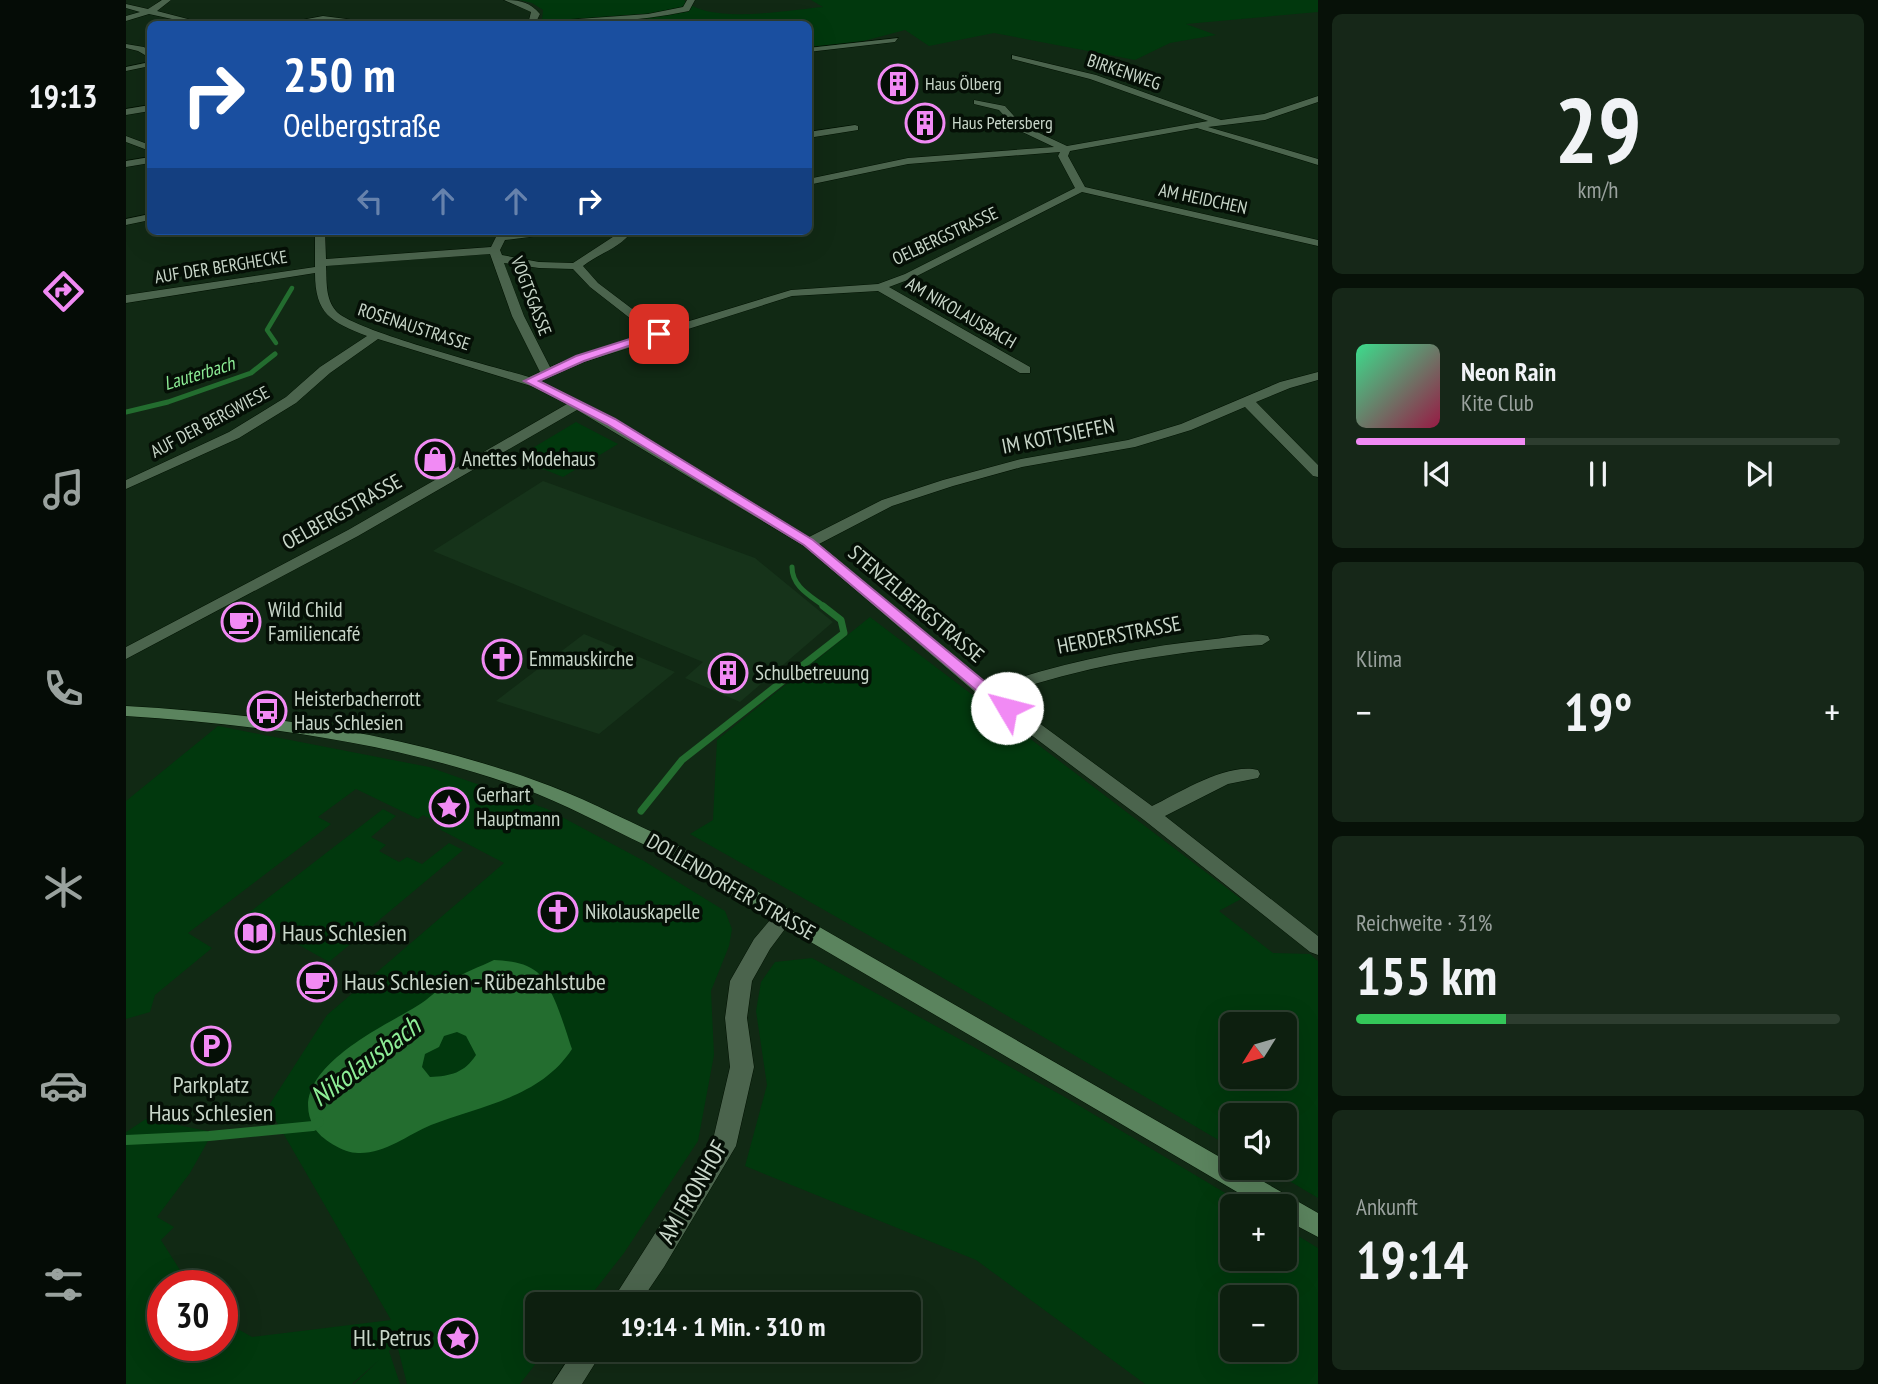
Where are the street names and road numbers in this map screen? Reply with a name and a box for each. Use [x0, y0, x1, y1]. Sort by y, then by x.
street label: BIRKENWEG [1084, 48, 1164, 95]
street label: AM HEIDCHEN [1157, 178, 1250, 219]
street label: OELBERGSTRASSE [888, 201, 1001, 270]
street label: AUF DER BERGHECKE [153, 245, 289, 288]
street label: VOGTSGASSE [506, 252, 557, 339]
street label: AM NIKOLAUSBACH [902, 272, 1021, 353]
street label: ROSENAUSTRASSE [355, 298, 473, 355]
street label: AUF DER BERGWIESE [146, 381, 273, 463]
street label: IM KOTTSIEFEN [999, 411, 1117, 460]
street label: OELBERGSTRASSE [277, 468, 406, 556]
street label: STENZELBERGSTRASSE [843, 539, 990, 668]
street label: HERDERSTRASSE [1055, 609, 1183, 660]
street label: DOLLENDORFER STRASSE [642, 827, 820, 946]
street label: AM FRONHOF [651, 1134, 735, 1249]

